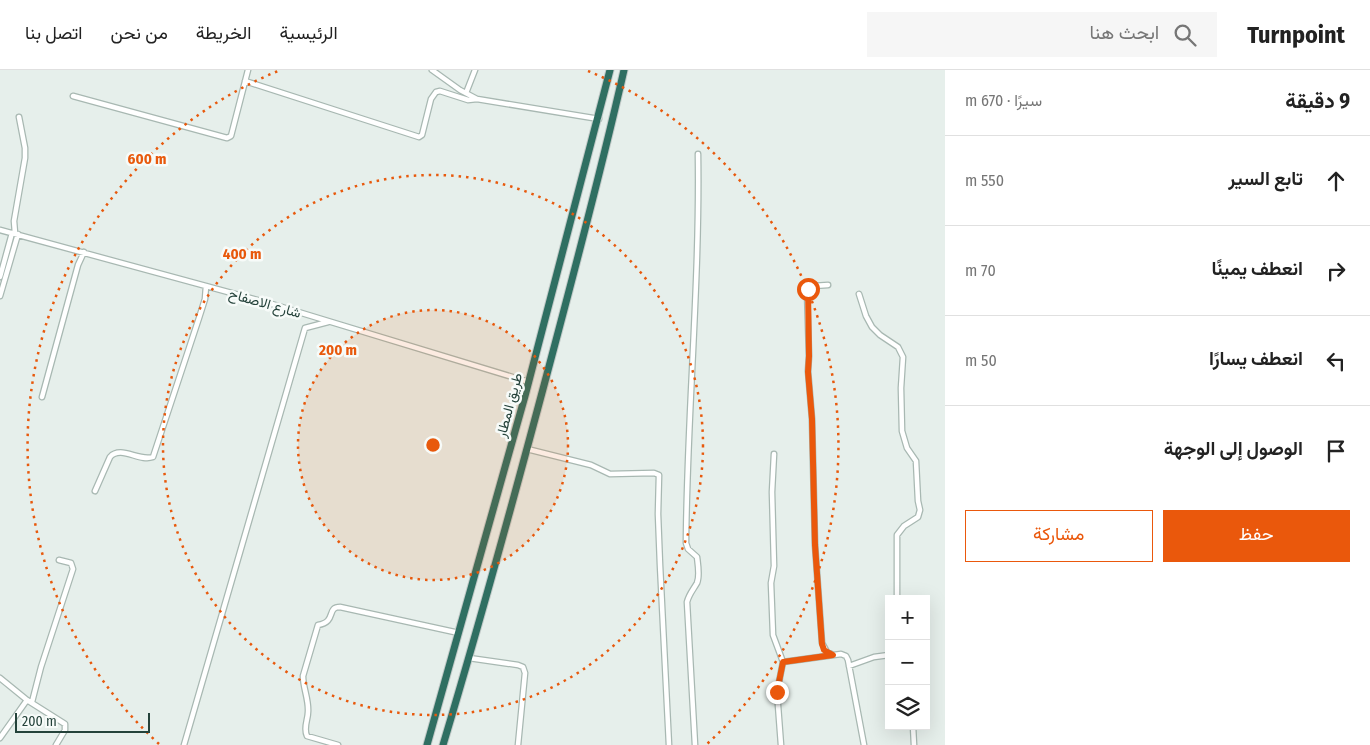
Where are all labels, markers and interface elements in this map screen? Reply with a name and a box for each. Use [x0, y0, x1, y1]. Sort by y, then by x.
search box [867, 12, 1217, 57]
text: ابحث هنا [1090, 21, 1159, 44]
icon: search [1171, 21, 1199, 49]
text: Turnpoint [1247, 21, 1345, 49]
text: اتصل بنا [25, 22, 83, 44]
text: من نحن [111, 22, 168, 44]
text: الخريطة [196, 22, 251, 44]
text: الرئيسية [279, 22, 338, 44]
text: 9 دقيقة [1285, 88, 1350, 114]
text: سيرًا · 670 m [965, 91, 1042, 110]
text: 600 m [128, 150, 166, 168]
text: تابع السير [1228, 167, 1303, 190]
icon: ahead [1322, 167, 1350, 195]
text: 550 m [965, 171, 1004, 190]
text: 400 m [223, 245, 261, 263]
text: انعطف يمينًا [1211, 257, 1303, 280]
icon: right [1322, 257, 1350, 285]
text: 70 m [965, 261, 996, 280]
route start [797, 278, 820, 301]
street label: شارع الاصفاح [226, 285, 303, 324]
text: 200 m [318, 341, 357, 359]
text: انعطف يسارًا [1209, 347, 1303, 370]
icon: left [1322, 347, 1350, 375]
text: 50 m [965, 351, 997, 370]
street label: طريق المطار [492, 371, 526, 440]
centre of rings [424, 436, 442, 454]
text: الوصول إلى الوجهة [1164, 437, 1303, 460]
icon: arrive [1322, 437, 1350, 465]
button: مشاركة [965, 510, 1153, 562]
button: حفظ [1163, 510, 1350, 562]
map controls [885, 595, 930, 730]
button: + [885, 595, 930, 640]
button: − [885, 640, 930, 685]
route end [766, 681, 789, 704]
button: layers [885, 685, 930, 730]
scale bar [15, 710, 150, 733]
text: 200 m [22, 713, 57, 730]

